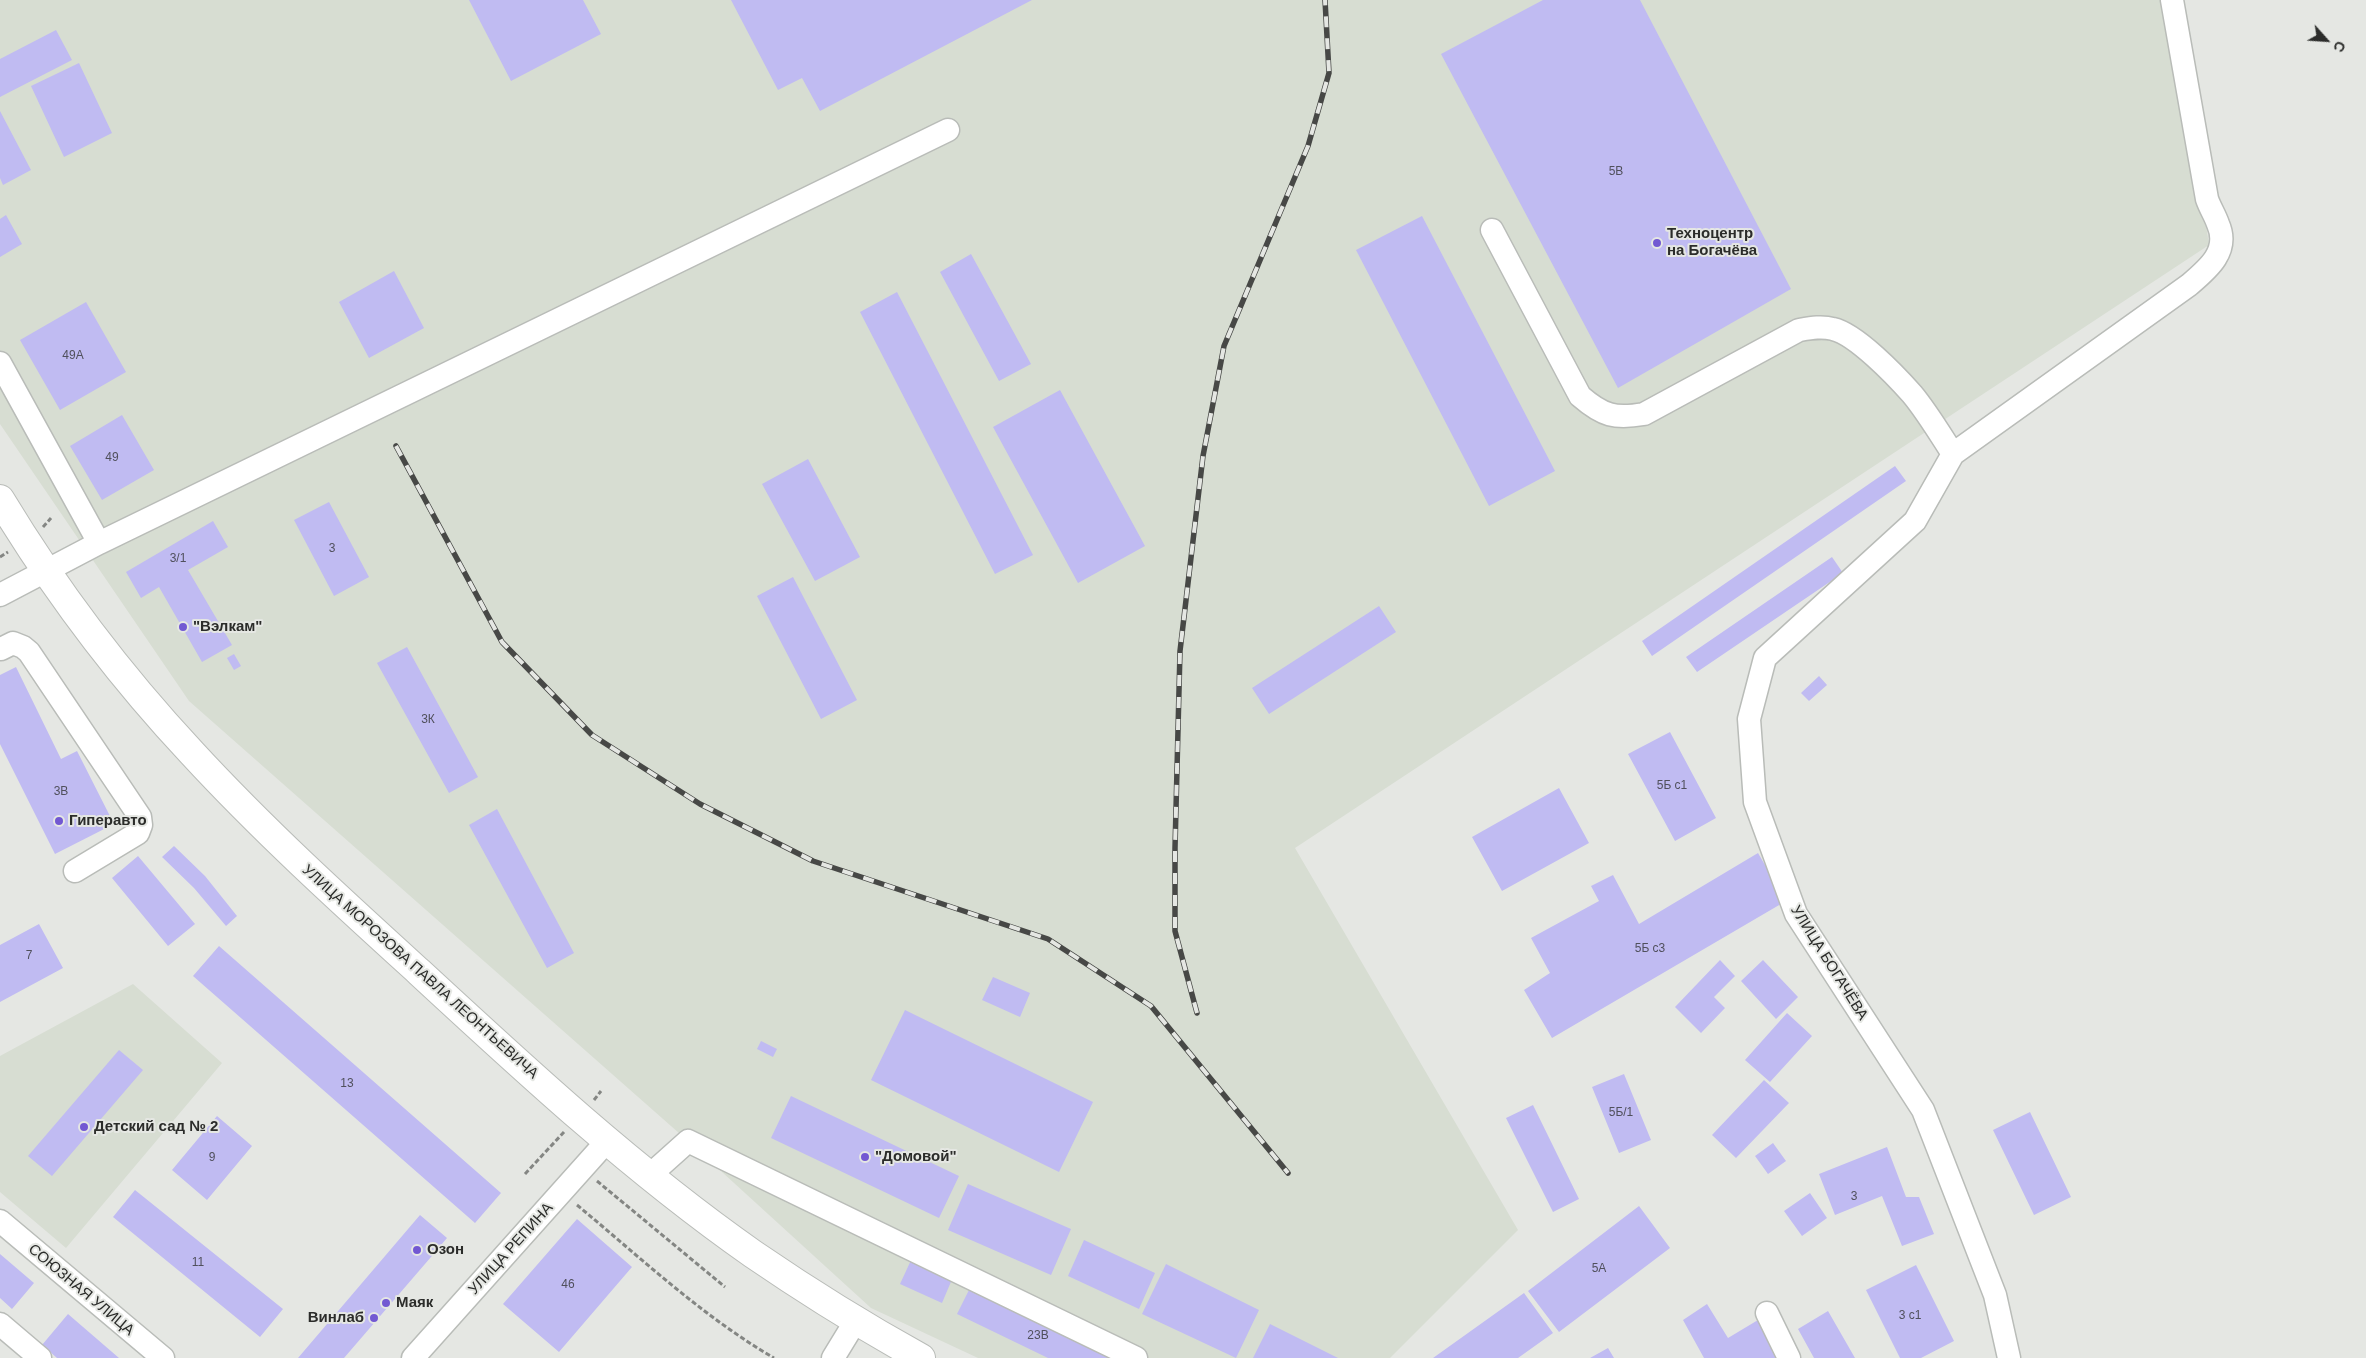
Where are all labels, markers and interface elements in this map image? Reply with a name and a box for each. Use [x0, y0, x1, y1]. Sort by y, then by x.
north arrow [2301, 15, 2351, 65]
text: С [2330, 39, 2349, 55]
house number: 5В [1609, 165, 1623, 179]
place label: Техноцентр на Богачёва [1667, 225, 1757, 260]
marker: Техноцентр на Богачёва [1651, 237, 1663, 249]
house number: 49А [62, 349, 84, 363]
house number: 49 [105, 451, 119, 465]
house number: 3 [329, 542, 335, 556]
house number: 3/1 [170, 552, 186, 566]
place label: "Вэлкам" [193, 618, 262, 636]
marker: "Вэлкам" [177, 621, 189, 633]
house number: 3К [421, 713, 435, 727]
house number: 5Б с1 [1657, 779, 1687, 793]
house number: 3В [54, 785, 68, 799]
place label: Гиперавто [69, 812, 147, 830]
marker: Гиперавто [53, 815, 65, 827]
street label: УЛИЦА МОРОЗОВА ПАВЛА ЛЕОНТЬЕВИЧА [298, 861, 542, 1083]
street label: УЛИЦА БОГАЧЁВА [1786, 902, 1872, 1024]
house number: 5Б с3 [1635, 942, 1665, 956]
house number: 7 [26, 949, 32, 963]
house number: 13 [340, 1077, 354, 1091]
house number: 5Б/1 [1609, 1106, 1633, 1120]
place label: Детский сад № 2 [94, 1118, 218, 1136]
marker: Детский сад № 2 [78, 1121, 90, 1133]
place label: "Домовой" [875, 1148, 957, 1166]
house number: 9 [209, 1151, 215, 1165]
marker: "Домовой" [859, 1151, 871, 1163]
house number: 3 [1851, 1190, 1857, 1204]
street label: УЛИЦА РЕПИНА [465, 1199, 557, 1299]
street label: СОЮЗНАЯ УЛИЦА [24, 1240, 138, 1340]
place label: Озон [427, 1241, 464, 1259]
marker: Озон [411, 1244, 423, 1256]
house number: 11 [192, 1256, 204, 1270]
house number: 5А [1592, 1262, 1606, 1276]
house number: 46 [561, 1278, 575, 1292]
place label: Маяк [396, 1294, 433, 1312]
marker: Маяк [380, 1297, 392, 1309]
place label: Винлаб [308, 1309, 364, 1327]
house number: 3 с1 [1899, 1309, 1921, 1323]
marker: Винлаб [368, 1312, 380, 1324]
house number: 23В [1027, 1329, 1049, 1343]

